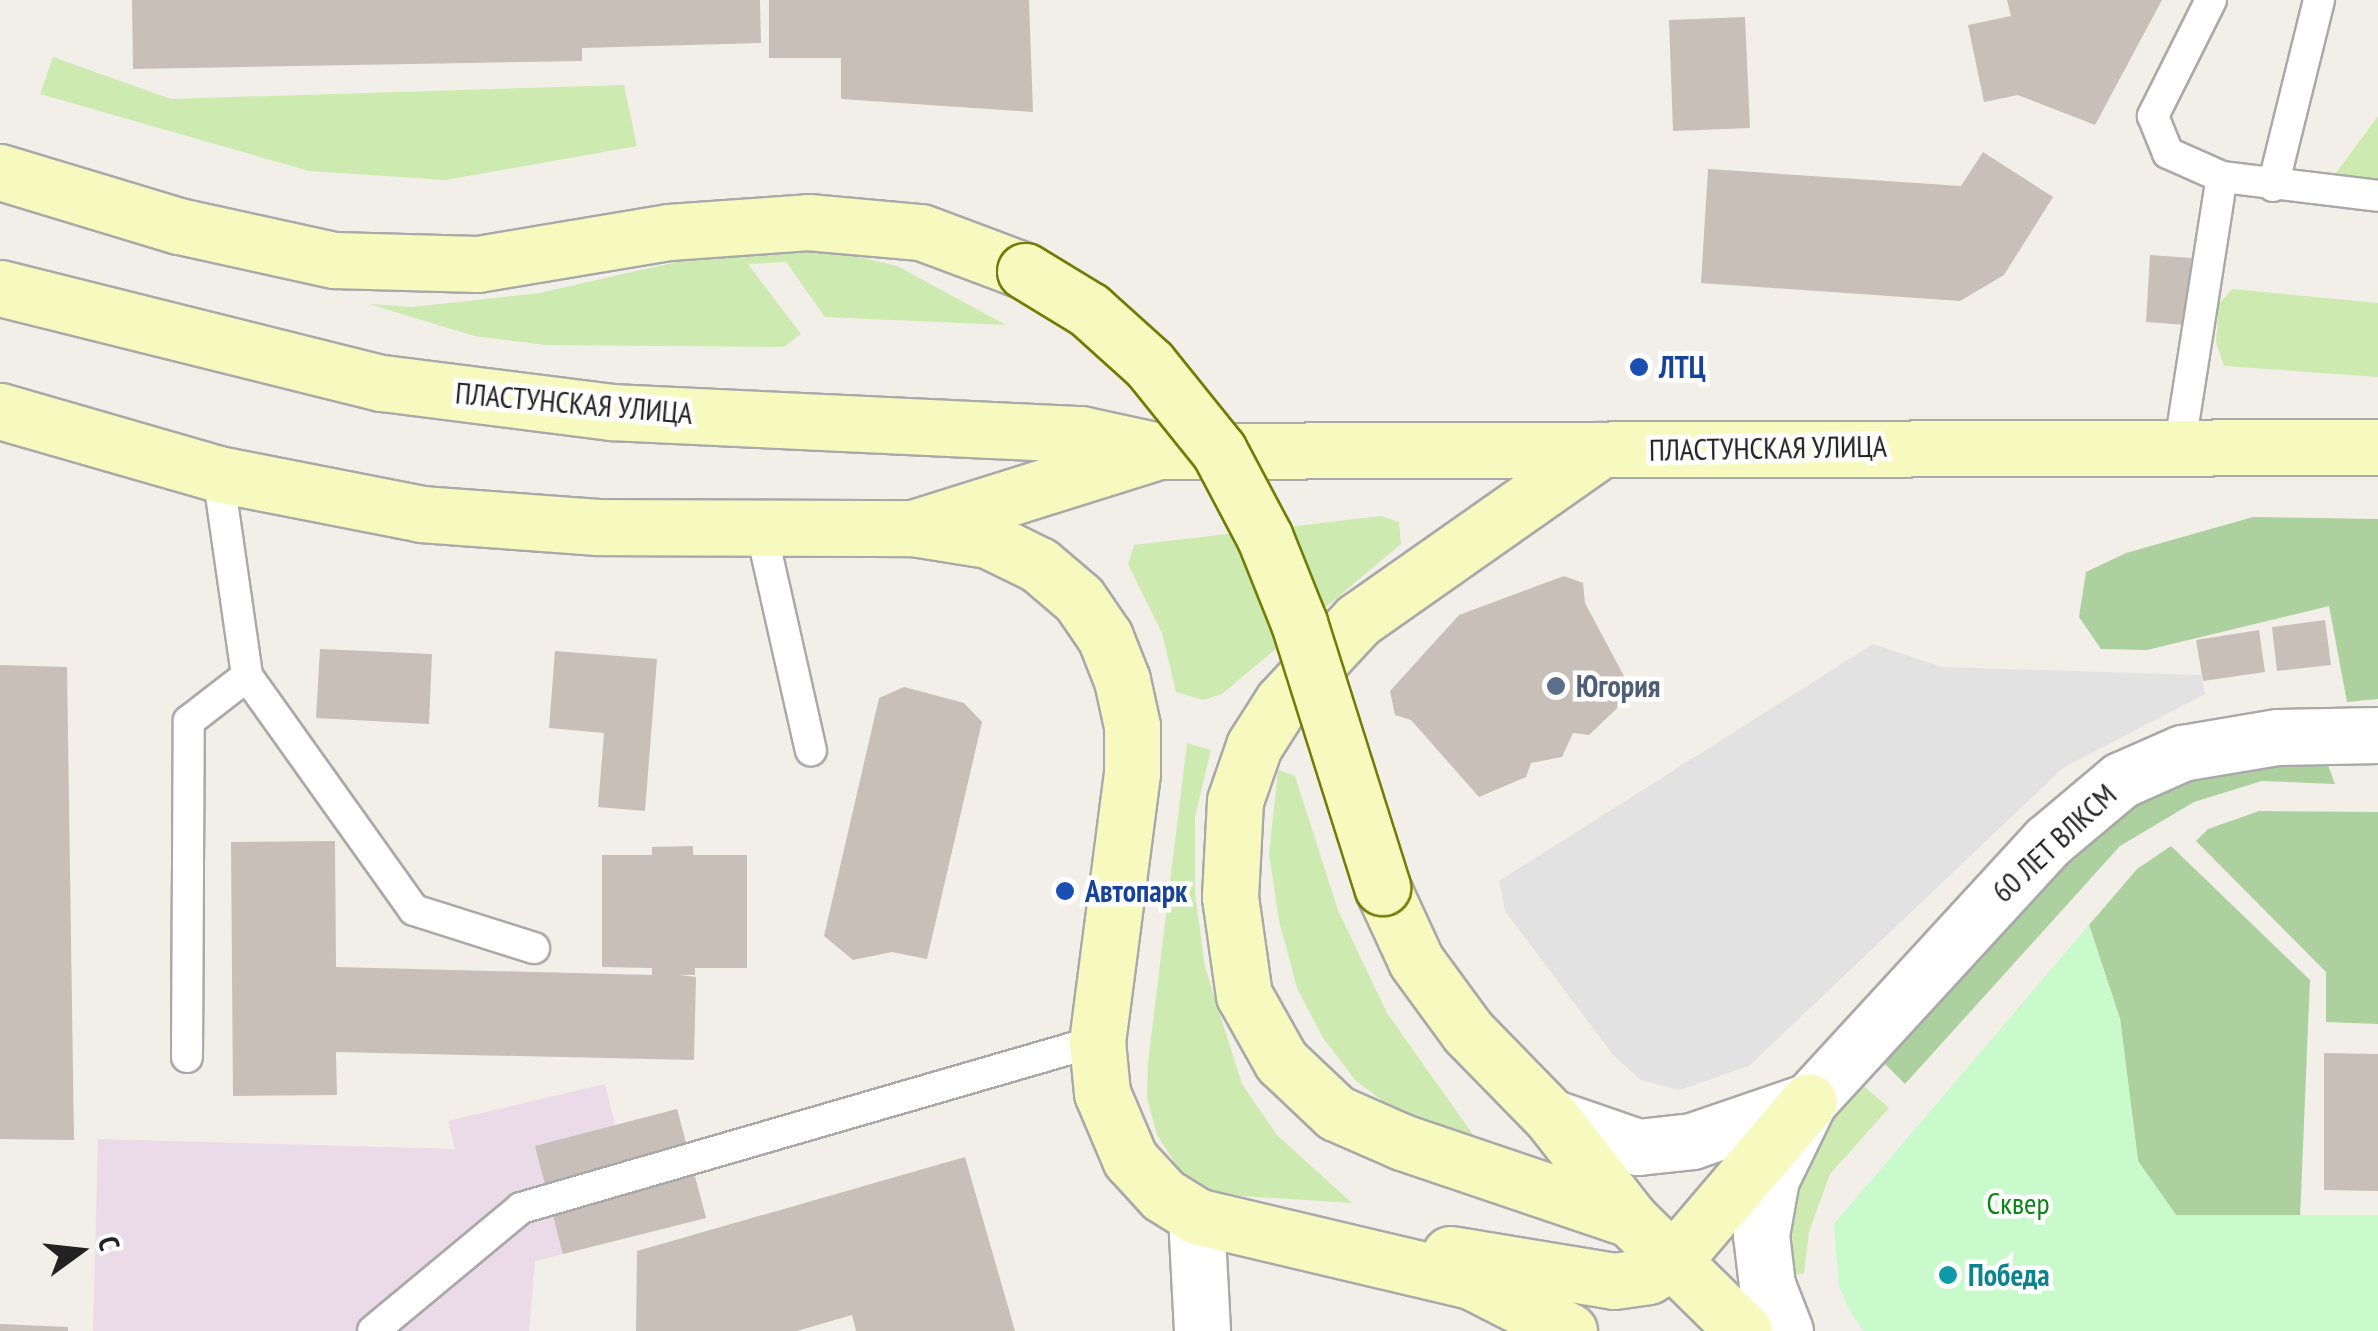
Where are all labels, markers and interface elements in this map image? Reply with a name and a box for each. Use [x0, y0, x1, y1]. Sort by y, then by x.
place label: ЛТЦ [1659, 349, 1706, 385]
marker: ЛТЦ [1628, 356, 1650, 378]
street label: ПЛАСТУНСКАЯ УЛИЦА [454, 375, 694, 431]
street label: ПЛАСТУНСКАЯ УЛИЦА [1648, 428, 1888, 468]
place label: Югория [1576, 668, 1660, 704]
marker: Югория [1545, 675, 1567, 697]
street label: 60 ЛЕТ ВЛКСМ [1984, 776, 2124, 910]
place label: Автопарк [1085, 873, 1187, 909]
marker: Автопарк [1054, 880, 1076, 902]
park label: Сквер [1987, 1185, 2049, 1221]
north arrow [30, 1201, 130, 1301]
text: С [90, 1232, 129, 1254]
place label: Победа [1968, 1257, 2050, 1293]
marker: Победа [1937, 1264, 1959, 1286]

